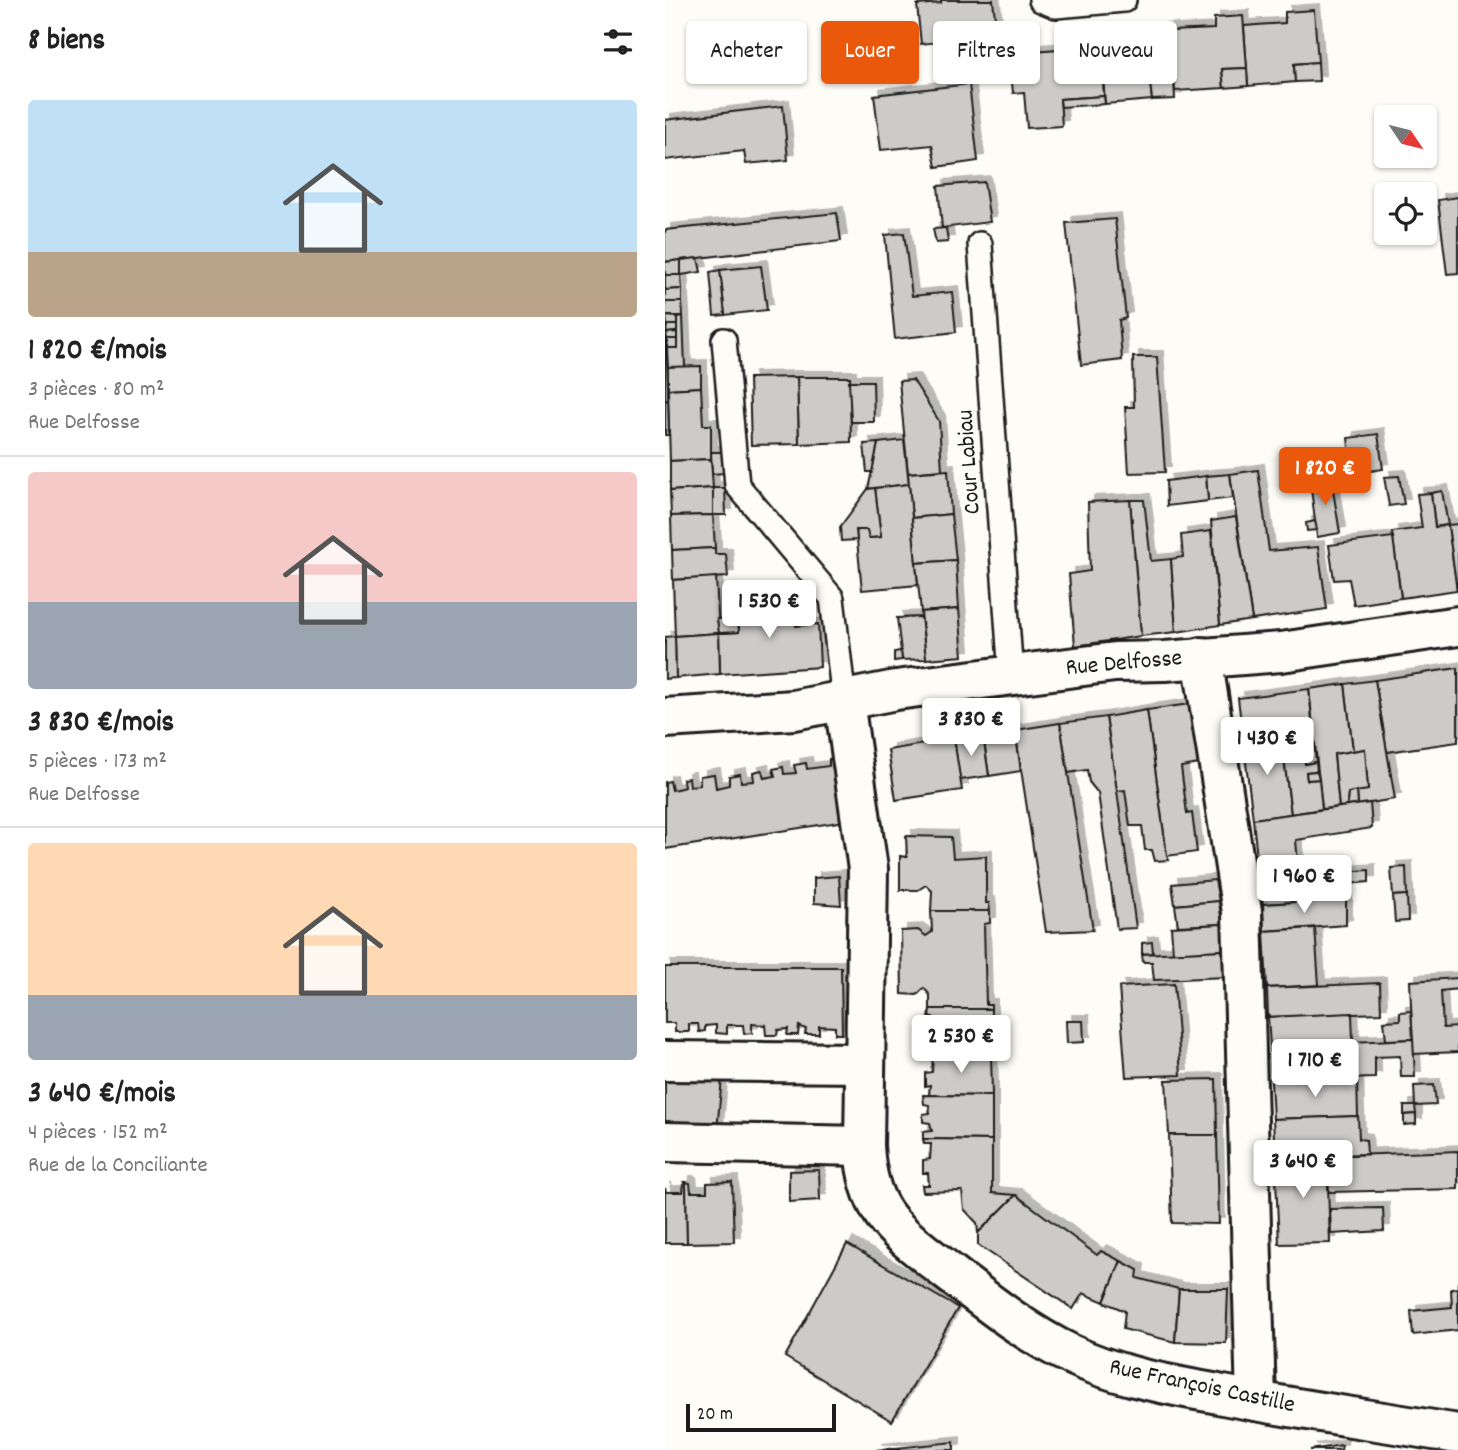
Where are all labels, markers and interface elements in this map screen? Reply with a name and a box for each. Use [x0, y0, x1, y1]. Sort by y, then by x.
text: 8 biens [28, 21, 105, 64]
chip: Acheter [686, 21, 807, 84]
chip: Louer [821, 21, 919, 84]
chip: Filtres [933, 21, 1040, 84]
chip: Nouveau [1054, 21, 1177, 84]
icon: filters [599, 23, 637, 61]
north arrow [1374, 105, 1437, 168]
map controls [1374, 105, 1437, 245]
icon: home [270, 145, 396, 271]
button: locate [1374, 182, 1437, 245]
text: 1 820 €/mois [28, 331, 167, 374]
text: 3 pièces · 80 m² [28, 374, 164, 407]
text: Rue Delfosse [28, 407, 140, 440]
street label: Cour Labiau [949, 409, 991, 515]
pin: 1 820 € [1260, 448, 1390, 507]
text: 1 820 € [1295, 453, 1355, 486]
icon: home [270, 517, 396, 643]
pin: 1 530 € [704, 580, 834, 640]
text: 1 530 € [738, 586, 800, 619]
street label: Rue Delfosse [1064, 642, 1184, 686]
pin: 3 830 € [906, 698, 1036, 758]
text: 3 830 €/mois [28, 703, 174, 746]
text: 3 830 € [938, 704, 1004, 737]
pin: 1 430 € [1202, 718, 1332, 777]
text: 1 430 € [1237, 723, 1297, 756]
text: 5 pièces · 173 m² [28, 746, 167, 779]
text: Rue Delfosse [28, 779, 140, 812]
pin: 1 960 € [1239, 856, 1369, 915]
text: 1 960 € [1273, 861, 1335, 894]
icon: home [270, 888, 396, 1014]
pin: 2 530 € [896, 1016, 1026, 1075]
text: 2 530 € [928, 1021, 994, 1054]
pin: 1 710 € [1250, 1040, 1380, 1099]
text: 1 710 € [1288, 1045, 1342, 1078]
text: 3 640 €/mois [28, 1074, 176, 1117]
text: 4 pièces · 152 m² [28, 1117, 168, 1150]
pin: 3 640 € [1238, 1140, 1368, 1200]
text: 3 640 € [1270, 1146, 1336, 1179]
text: Rue de la Conciliante [28, 1150, 208, 1183]
street label: Rue François Castille [1106, 1351, 1298, 1423]
scale bar [686, 1401, 837, 1433]
text: 20 m [697, 1402, 733, 1429]

